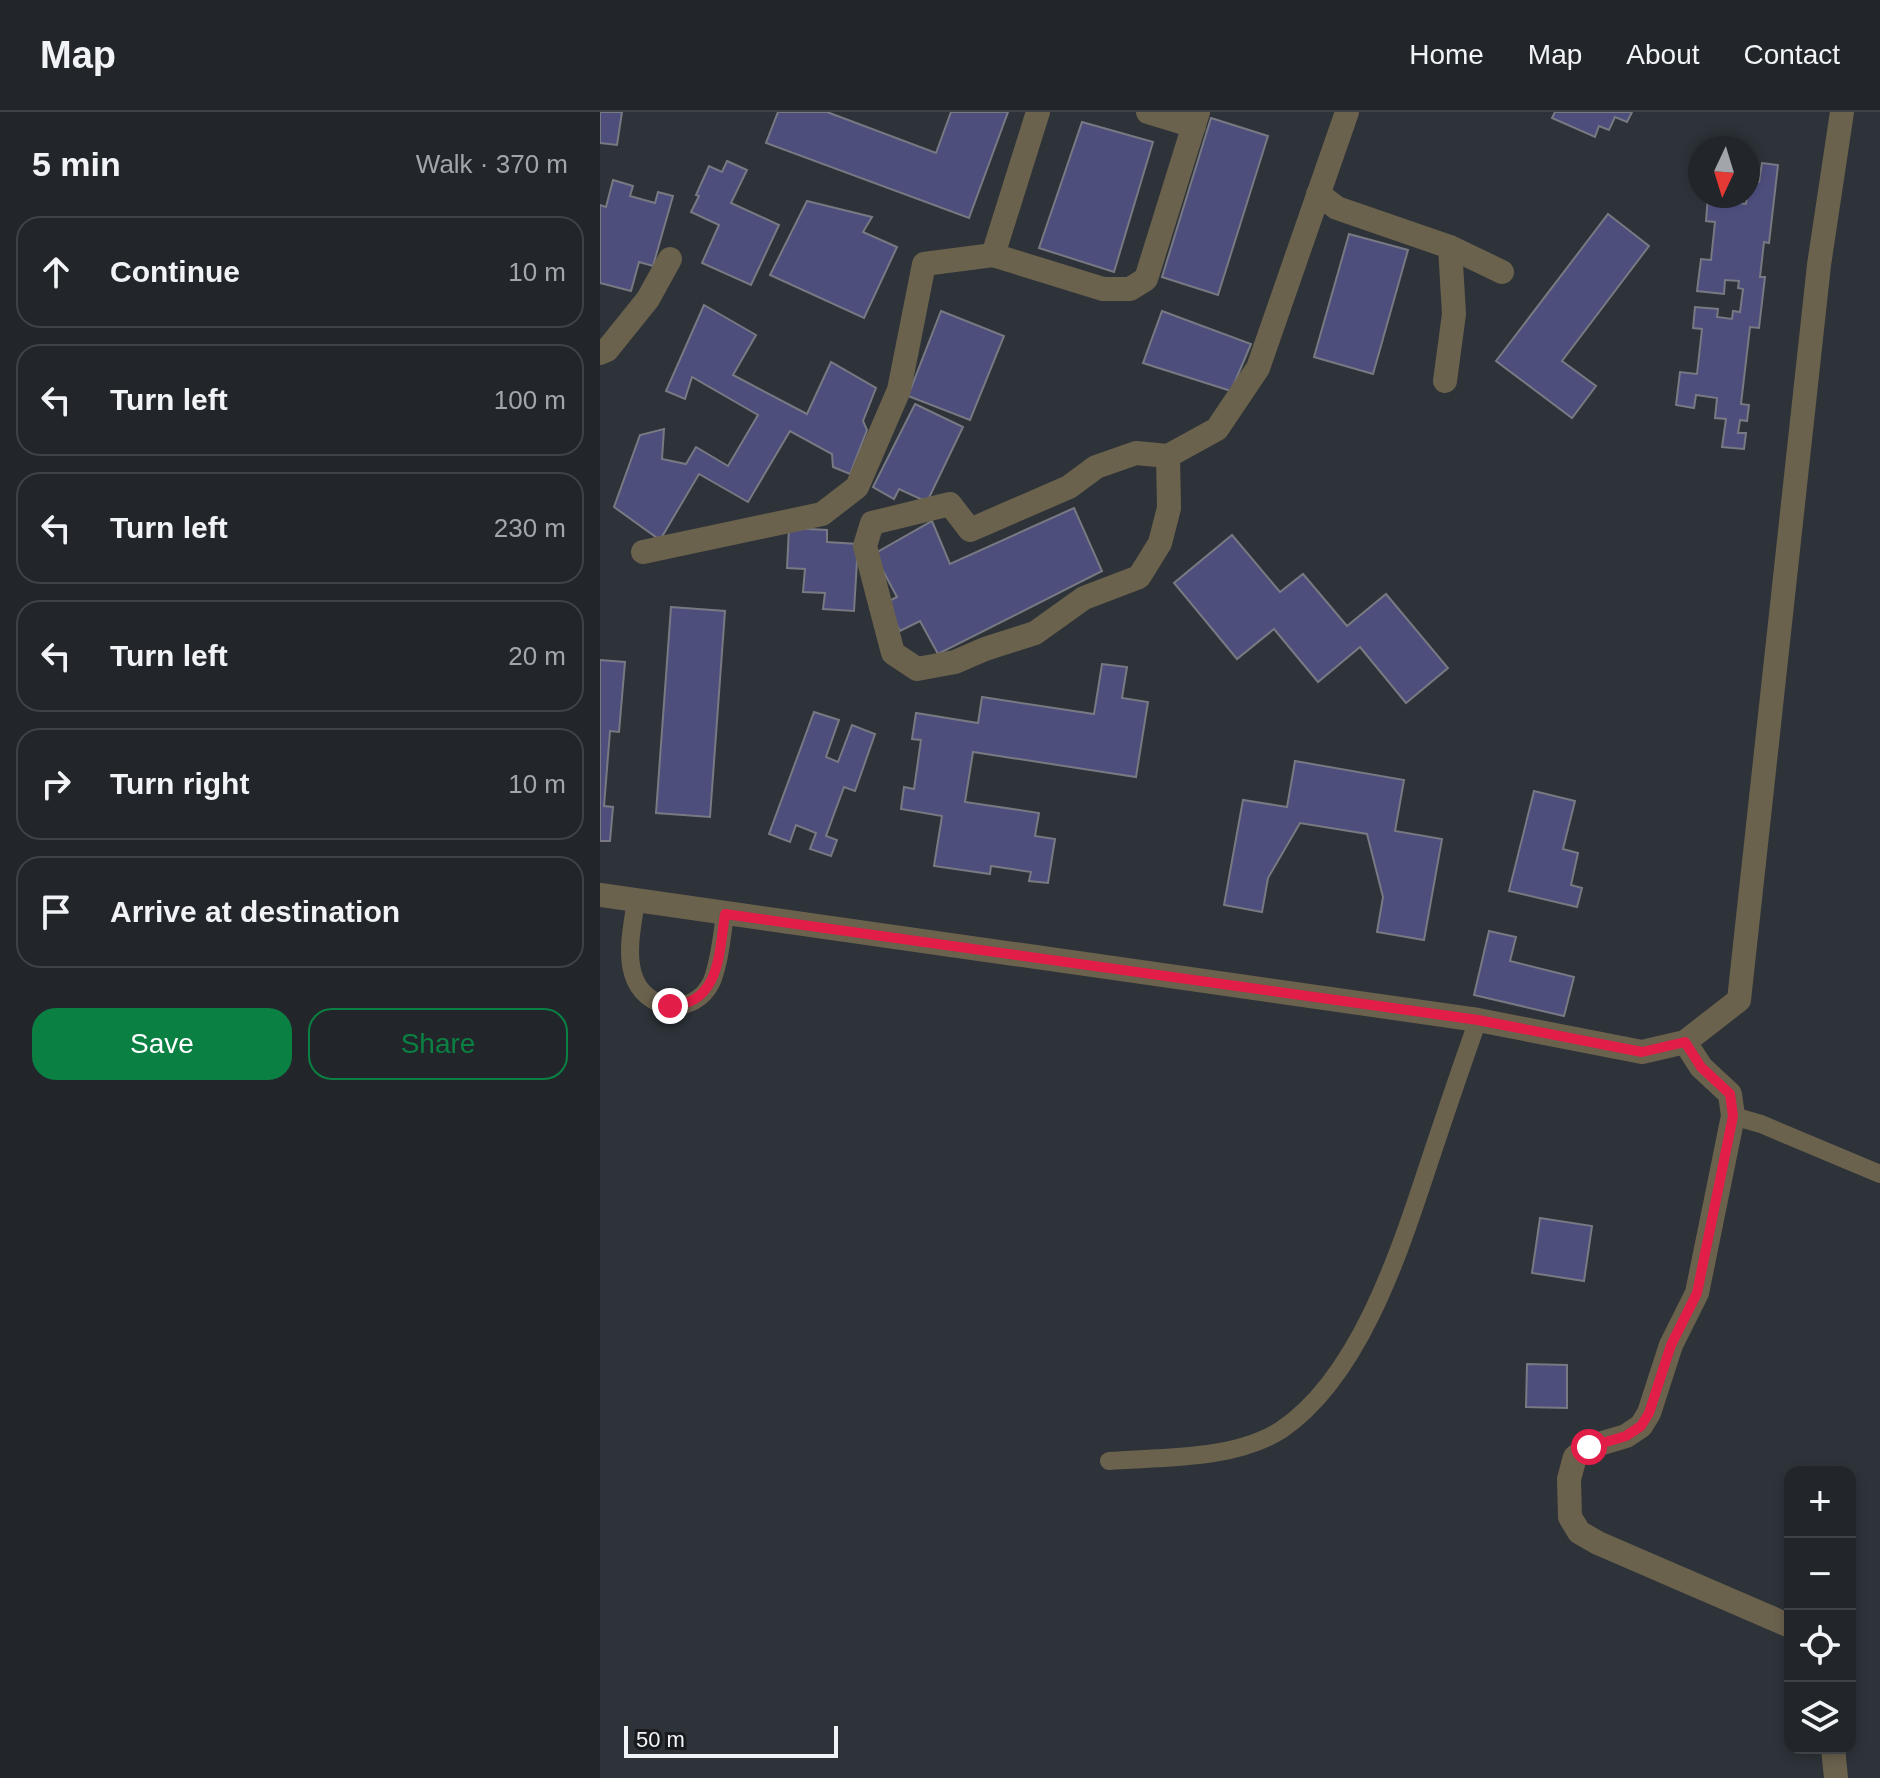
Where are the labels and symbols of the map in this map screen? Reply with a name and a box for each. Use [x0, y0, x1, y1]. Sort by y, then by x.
north arrow [1688, 136, 1760, 208]
route end [652, 988, 688, 1024]
route start [1571, 1429, 1607, 1465]
scale bar [624, 1722, 838, 1758]

